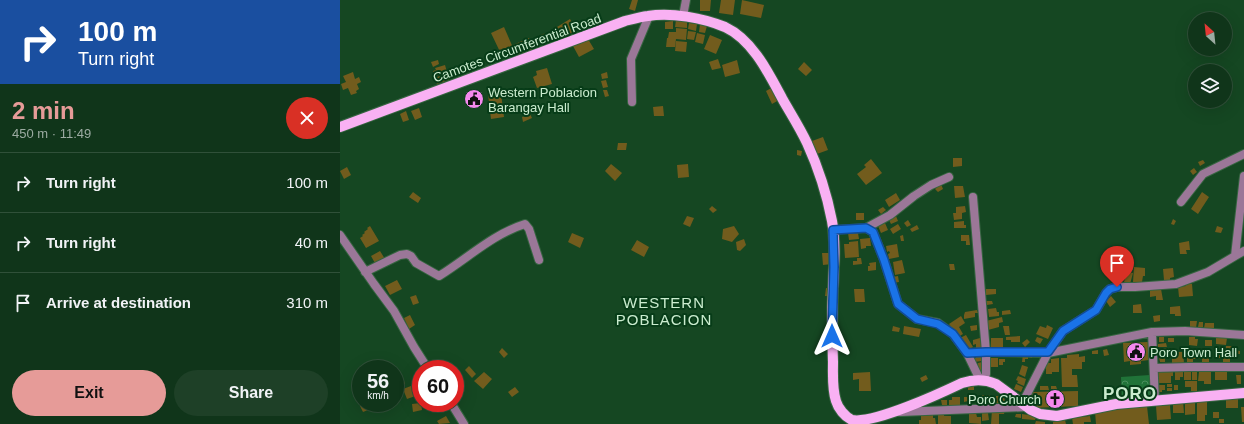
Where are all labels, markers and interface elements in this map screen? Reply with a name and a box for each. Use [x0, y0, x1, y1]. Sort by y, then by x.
street label: Camotes Circumferential Road [431, 11, 603, 85]
north arrow [1188, 12, 1232, 56]
map controls [1188, 12, 1232, 108]
icon: right [12, 16, 64, 68]
text: 100 m [78, 16, 157, 47]
text: Turn right [78, 49, 154, 69]
button: layers [1188, 64, 1232, 108]
place label: Western Poblacion Barangay Hall [488, 85, 597, 115]
public building icon: Western Poblacion Barangay Hall [463, 88, 485, 110]
text: 2 min [12, 97, 75, 124]
button: close [286, 97, 328, 139]
text: 450 m · 11:49 [12, 126, 91, 141]
icon: right [12, 172, 34, 194]
text: Turn right [46, 174, 116, 191]
text: 100 m [286, 174, 328, 191]
icon: right [12, 232, 34, 254]
text: Turn right [46, 234, 116, 251]
text: 40 m [295, 234, 328, 251]
pin [1100, 246, 1134, 287]
icon: arrive [1106, 252, 1128, 274]
icon: arrive [12, 292, 34, 314]
text: Arrive at destination [46, 294, 191, 311]
text: 310 m [286, 294, 328, 311]
district label: WESTERN POBLACION [616, 294, 712, 328]
position arrow [811, 315, 853, 357]
public building icon: Poro Town Hall [1125, 341, 1147, 363]
place label: Poro Town Hall [1150, 345, 1237, 360]
speed limit sign: 60 [412, 360, 464, 412]
button: Exit [12, 370, 166, 416]
button: Share [174, 370, 328, 416]
text: 56 [367, 370, 389, 392]
district label: PORO [1103, 384, 1157, 403]
church icon: Poro Church [1044, 388, 1066, 410]
text: km/h [367, 390, 389, 401]
place label: Poro Church [968, 392, 1041, 407]

